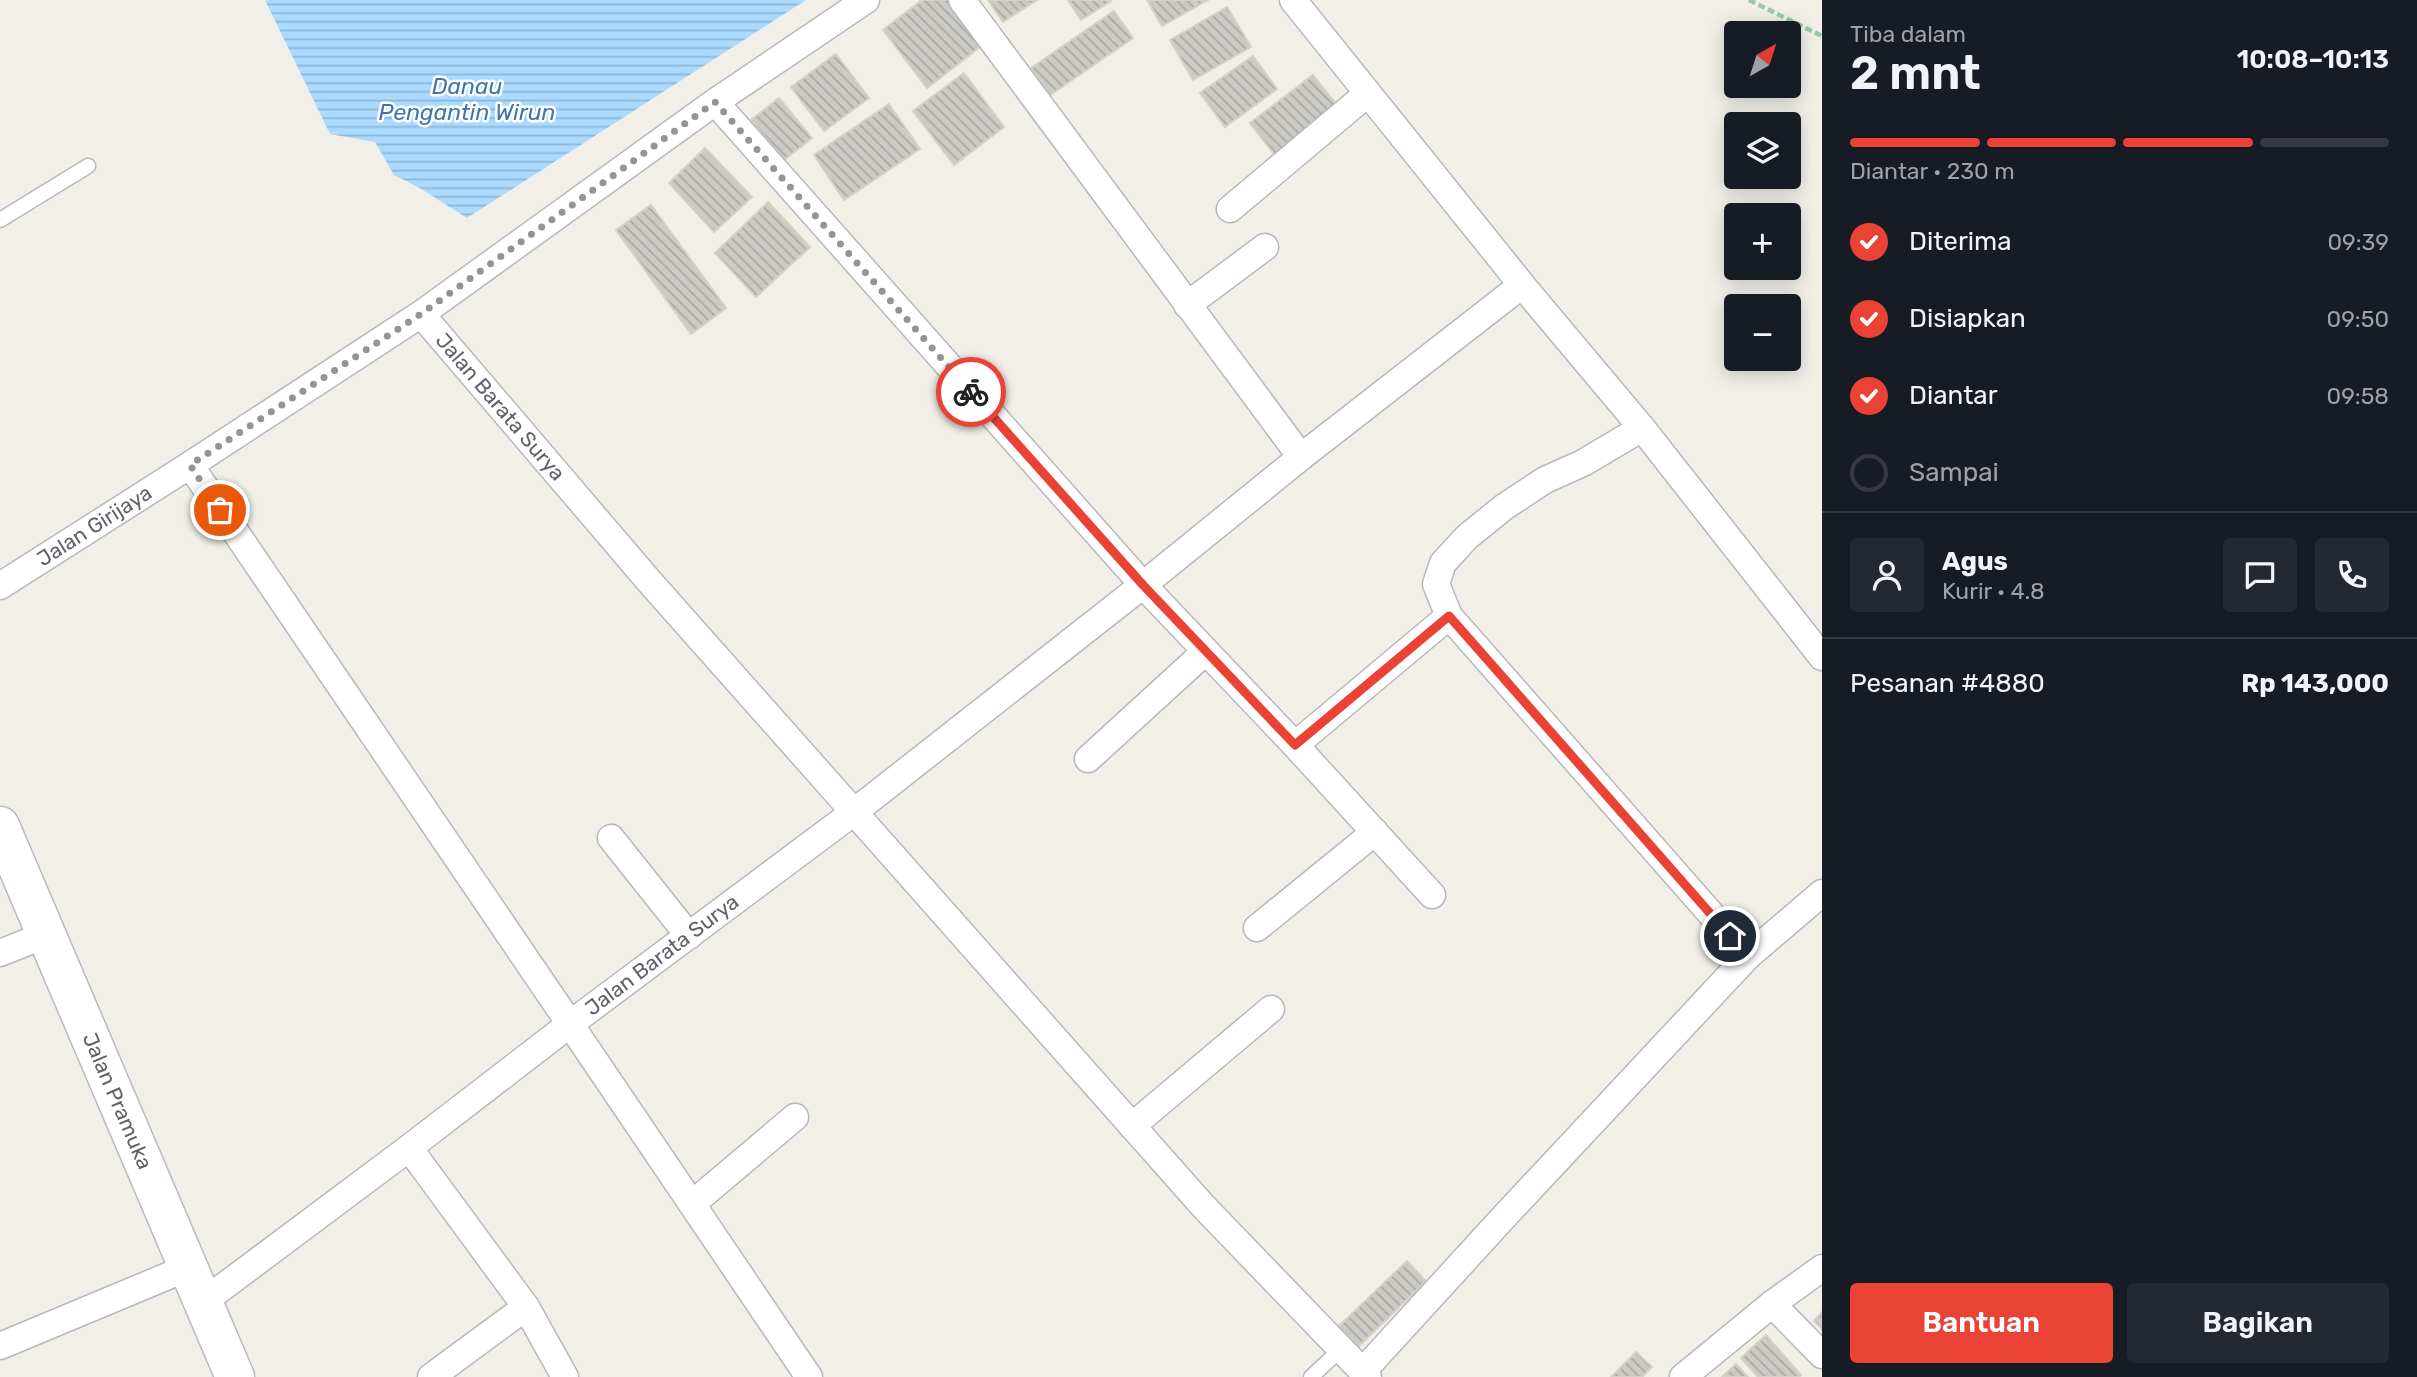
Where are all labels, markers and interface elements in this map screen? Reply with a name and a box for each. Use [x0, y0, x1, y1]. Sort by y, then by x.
text: Tiba dalam [1850, 20, 1966, 48]
north arrow [1724, 21, 1801, 98]
map controls [1724, 21, 1801, 371]
text: 10:08–10:13 [2237, 44, 2389, 75]
text: 2 mnt [1850, 46, 1981, 101]
water label: Danau Pengantin Wirun [379, 72, 555, 126]
button: layers [1724, 112, 1801, 189]
text: Diantar · 230 m [1850, 157, 2015, 185]
button: + [1724, 203, 1801, 280]
icon: check [1850, 223, 1888, 261]
text: Diterima [1909, 226, 2012, 257]
text: 09:39 [2327, 228, 2389, 256]
button: − [1724, 294, 1801, 371]
icon: check [1850, 300, 1888, 338]
text: Disiapkan [1909, 303, 2026, 334]
text: 09:50 [2327, 305, 2389, 333]
street label: Jalan Barata Surya [431, 328, 570, 485]
courier [936, 357, 1006, 427]
icon: bike [952, 373, 990, 411]
icon: check [1850, 377, 1888, 415]
text: Diantar [1909, 380, 1998, 411]
text: 09:58 [2327, 382, 2389, 410]
text: Sampai [1909, 457, 1999, 488]
street label: Jalan Girijaya [32, 480, 156, 571]
pin [190, 480, 250, 540]
icon: bag [201, 491, 239, 529]
button: person [1850, 538, 1924, 612]
button: chat [2223, 538, 2297, 612]
button: phone [2315, 538, 2389, 612]
text: Agus [1942, 546, 2008, 577]
text: Kurir · 4.8 [1942, 577, 2045, 605]
text: Pesanan #4880 [1850, 668, 2045, 699]
text: Rp 143,000 [2241, 668, 2389, 699]
street label: Jalan Barata Surya [580, 889, 743, 1020]
pin [1700, 906, 1760, 966]
icon: home [1711, 917, 1749, 955]
street label: Jalan Pramuka [78, 1029, 158, 1173]
button: Bantuan [1850, 1283, 2113, 1363]
button: Bagikan [2127, 1283, 2389, 1363]

